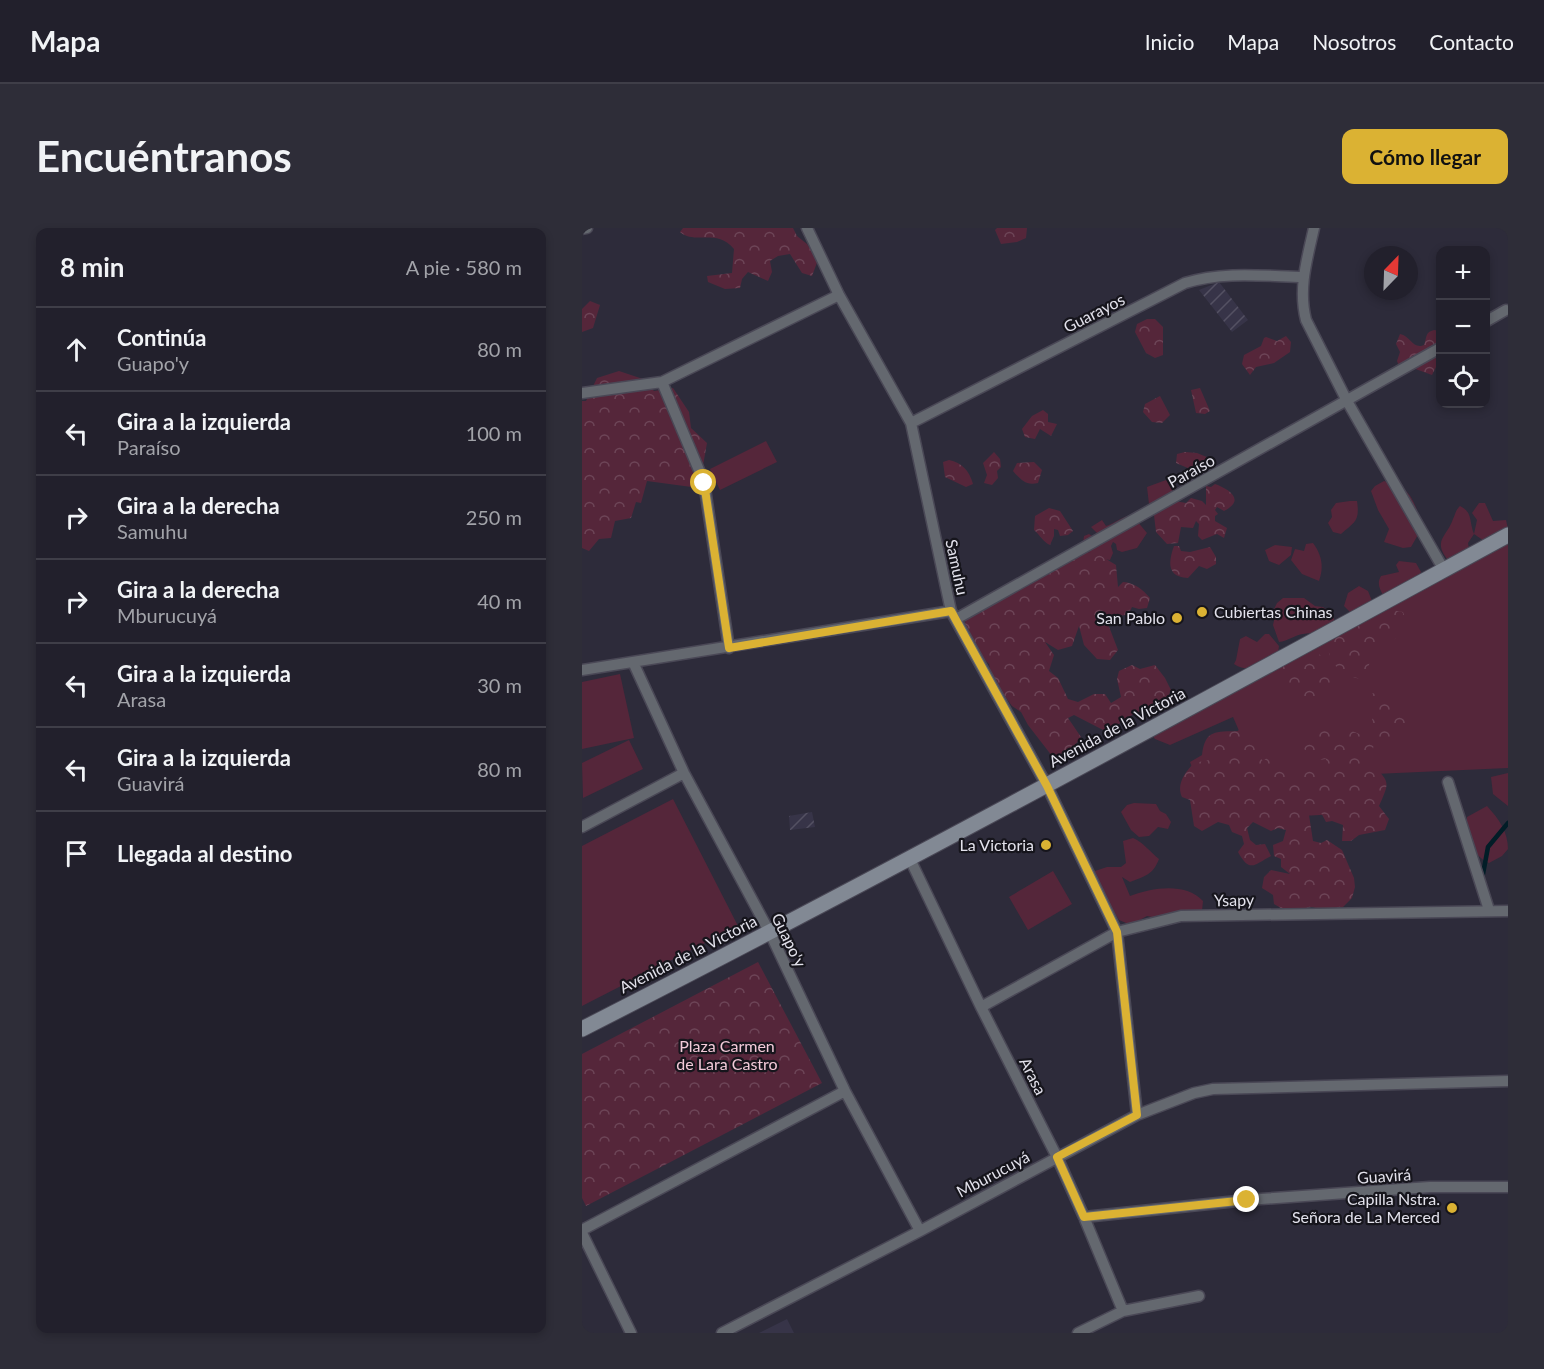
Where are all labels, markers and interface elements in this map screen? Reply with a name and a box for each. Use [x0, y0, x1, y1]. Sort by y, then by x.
text: Mapa [30, 24, 100, 58]
text: Inicio [1145, 29, 1194, 54]
text: Mapa [1227, 29, 1279, 54]
text: Nosotros [1312, 29, 1396, 54]
text: Contacto [1429, 29, 1514, 54]
button: Cómo llegar [1342, 129, 1508, 184]
text: Encuéntranos [36, 131, 292, 181]
north arrow [1364, 246, 1418, 300]
map controls [1436, 246, 1490, 408]
button: + [1436, 246, 1490, 300]
text: 8 min [60, 251, 124, 283]
text: A pie · 580 m [406, 255, 522, 279]
street label: Guarayos [1060, 289, 1128, 336]
button: − [1436, 300, 1490, 354]
text: Continúa [117, 324, 206, 351]
icon: ahead [60, 333, 93, 366]
text: 80 m [477, 337, 522, 361]
text: Guapo'y [117, 351, 189, 375]
button: locate [1436, 354, 1490, 408]
text: Gira a la izquierda [117, 408, 291, 435]
icon: left [60, 417, 93, 450]
text: 100 m [466, 421, 522, 445]
text: Paraíso [117, 435, 181, 459]
street label: Paraíso [1164, 450, 1218, 491]
route start [690, 469, 716, 495]
text: Gira a la derecha [117, 492, 280, 519]
icon: right [60, 501, 93, 534]
text: 250 m [466, 505, 522, 529]
text: Samuhu [117, 519, 188, 543]
street label: Samuhu [942, 537, 973, 596]
text: Gira a la derecha [117, 576, 280, 603]
icon: right [60, 585, 93, 618]
text: 40 m [477, 589, 522, 613]
place label: Cubiertas Chinas [1214, 602, 1333, 621]
text: Mburucuyá [117, 603, 217, 627]
marker: Cubiertas Chinas [1195, 605, 1209, 619]
place label: San Pablo [1096, 608, 1165, 627]
marker: San Pablo [1170, 611, 1184, 625]
text: Gira a la izquierda [117, 660, 291, 687]
icon: left [60, 669, 93, 702]
text: 30 m [477, 673, 522, 697]
street label: Avenida de la Victoria [1045, 683, 1188, 771]
text: Arasa [117, 687, 166, 711]
text: Gira a la izquierda [117, 744, 291, 771]
icon: left [60, 753, 93, 786]
text: 80 m [477, 757, 522, 781]
text: Guavirá [117, 771, 185, 795]
place label: La Victoria [960, 835, 1034, 854]
icon: arrive [60, 837, 93, 870]
marker: La Victoria [1039, 838, 1053, 852]
text: Llegada al destino [117, 840, 293, 867]
street label: Ysapy [1214, 890, 1255, 909]
street label: Guapo'y [768, 910, 811, 971]
street label: Avenida de la Victoria [616, 911, 760, 997]
park label: Plaza Carmen de Lara Castro [676, 1036, 778, 1073]
street label: Arasa [1016, 1054, 1051, 1098]
street label: Mburucuyá [953, 1146, 1033, 1201]
street label: Guavirá [1356, 1164, 1412, 1187]
route end [1233, 1186, 1259, 1212]
place label: Capilla Nstra. Señora de La Merced [1292, 1189, 1440, 1226]
marker: Capilla Nstra. Señora de La Merced [1445, 1201, 1459, 1215]

